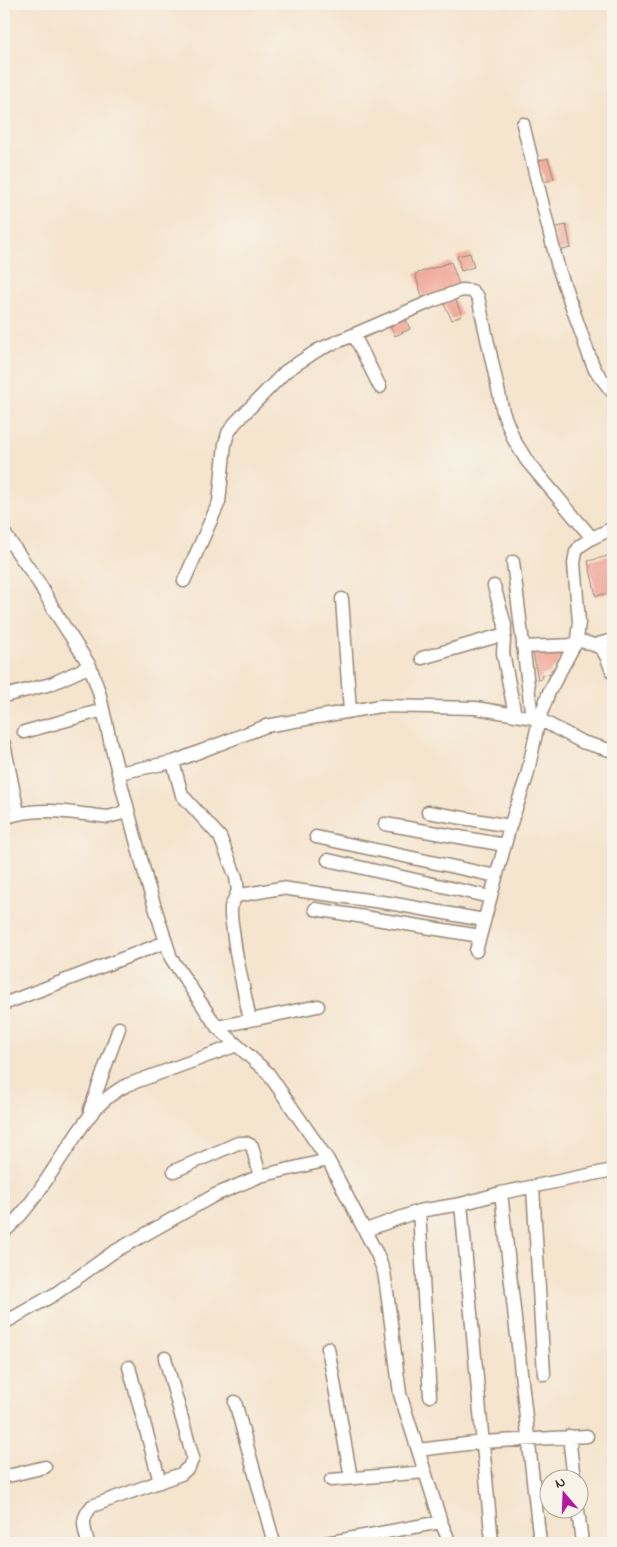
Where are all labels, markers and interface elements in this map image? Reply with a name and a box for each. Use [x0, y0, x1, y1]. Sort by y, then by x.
north arrow [540, 1470, 590, 1520]
text: N [552, 1472, 568, 1495]

